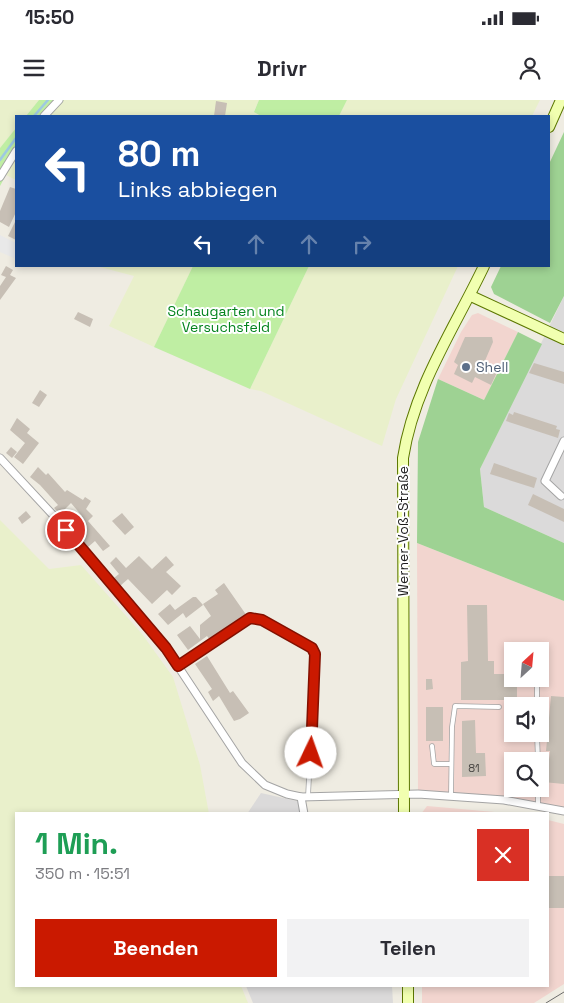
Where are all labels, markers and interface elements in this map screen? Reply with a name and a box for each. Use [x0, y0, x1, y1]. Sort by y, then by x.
text: 15:50 [25, 5, 74, 30]
icon: menu [20, 54, 48, 82]
text: Drivr [257, 54, 307, 82]
icon: person [516, 54, 544, 82]
text: 80 m [118, 132, 200, 176]
icon: left [35, 135, 100, 200]
text: Links abbiegen [118, 175, 278, 203]
icon: left [189, 230, 217, 258]
icon: ahead [242, 230, 270, 258]
icon: ahead [295, 230, 323, 258]
icon: right [348, 230, 376, 258]
park label: Schaugarten und Versuchsfeld [167, 302, 285, 336]
place label: Shell [476, 358, 508, 376]
marker: Shell [460, 361, 472, 373]
street label: Werner-Voß-Straße [394, 466, 412, 596]
pin [45, 509, 87, 551]
icon: arrive [52, 516, 80, 544]
north arrow [504, 642, 549, 688]
map controls [504, 642, 549, 797]
button: sound [504, 697, 549, 742]
position arrow [284, 726, 336, 778]
button: search [504, 752, 549, 797]
house number: 81 [468, 761, 480, 775]
text: 1 Min. [35, 824, 118, 863]
button: close [477, 829, 529, 881]
text: 350 m · 15:51 [35, 863, 130, 884]
button: Beenden [35, 919, 277, 977]
button: Teilen [287, 919, 529, 977]

